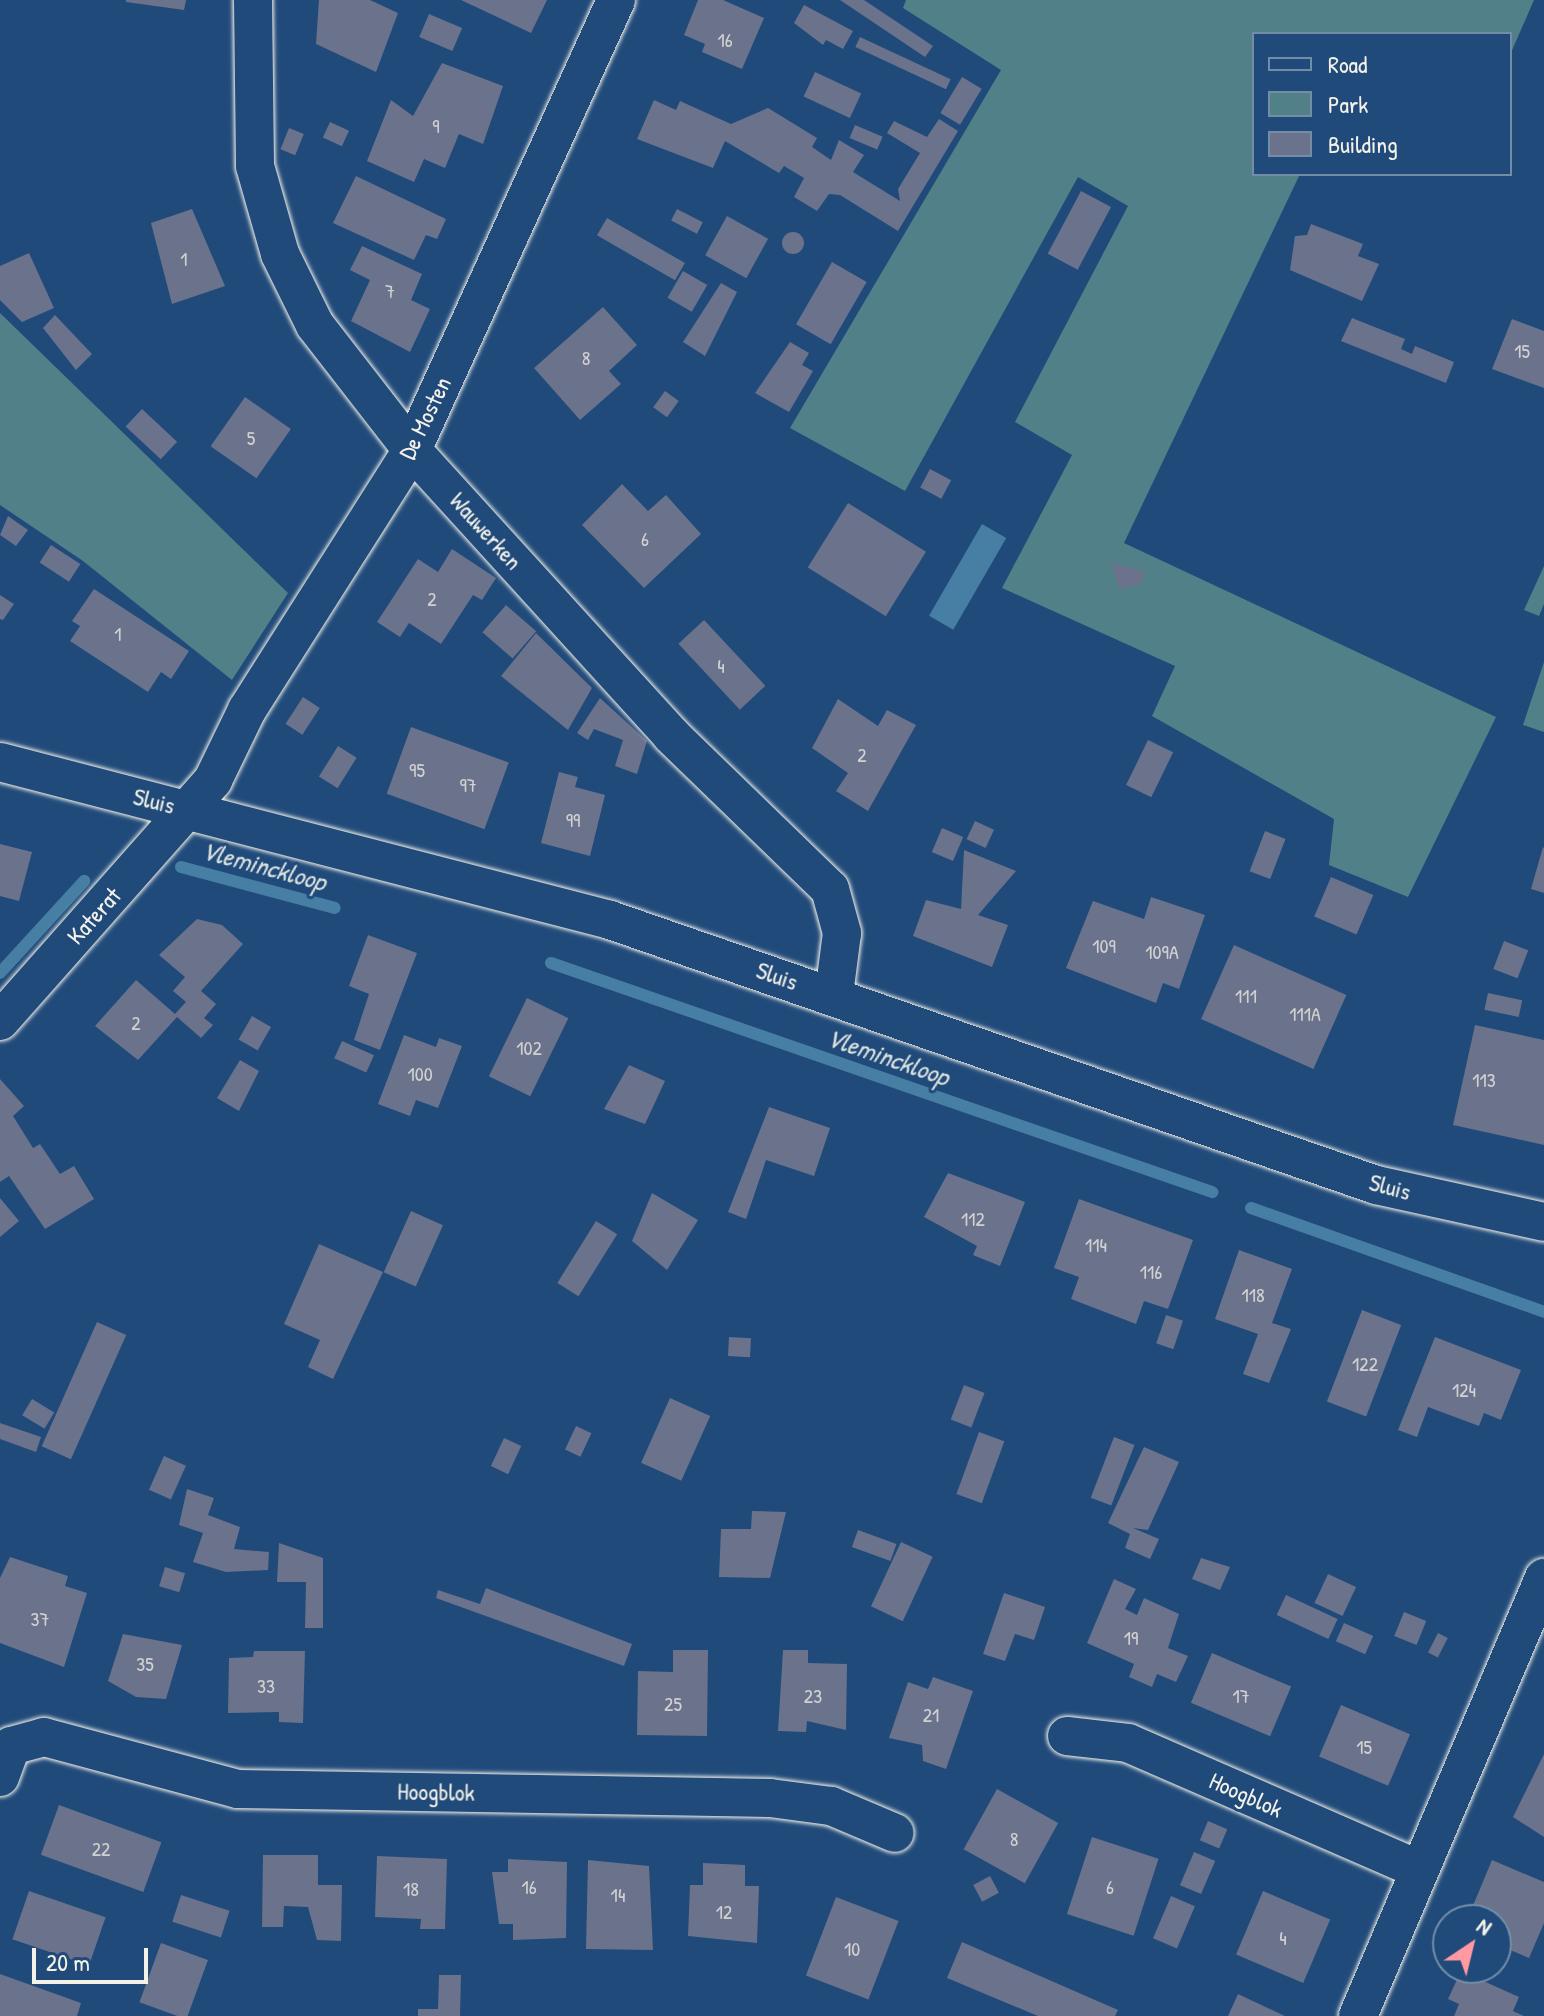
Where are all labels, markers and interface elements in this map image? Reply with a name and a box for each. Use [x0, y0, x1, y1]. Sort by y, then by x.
house number: 16 [717, 27, 733, 51]
legend [1252, 32, 1512, 176]
text: Road [1328, 48, 1367, 80]
text: Park [1328, 88, 1368, 120]
house number: 9 [432, 113, 440, 137]
text: Building [1328, 128, 1398, 160]
house number: 1 [180, 246, 188, 270]
house number: 7 [385, 278, 395, 302]
house number: 15 [1514, 338, 1530, 362]
house number: 8 [582, 345, 590, 369]
street label: De Mosten [393, 372, 457, 464]
house number: 5 [247, 425, 255, 449]
street label: Wauwerken [444, 486, 528, 576]
house number: 6 [641, 526, 649, 550]
house number: 2 [427, 586, 437, 610]
house number: 1 [114, 621, 122, 645]
house number: 4 [717, 653, 725, 677]
house number: 2 [857, 742, 867, 766]
house number: 95 [409, 757, 425, 781]
house number: 97 [459, 772, 477, 796]
street label: Sluis [130, 782, 178, 820]
house number: 99 [566, 807, 580, 831]
water label: Vleminckloop [199, 834, 329, 898]
street label: Katerat [61, 882, 127, 950]
house number: 109 [1092, 933, 1116, 957]
house number: 109A [1145, 939, 1179, 963]
street label: Sluis [753, 956, 801, 996]
house number: 111 [1235, 983, 1257, 1007]
house number: 111A [1289, 1001, 1321, 1025]
house number: 2 [131, 1010, 141, 1034]
water label: Vleminckloop [823, 1022, 953, 1092]
house number: 102 [516, 1035, 542, 1059]
house number: 100 [407, 1061, 433, 1085]
house number: 113 [1472, 1067, 1496, 1091]
street label: Sluis [1366, 1168, 1414, 1206]
house number: 112 [961, 1206, 985, 1230]
house number: 114 [1085, 1232, 1107, 1256]
house number: 116 [1140, 1259, 1162, 1283]
house number: 118 [1241, 1282, 1265, 1306]
house number: 122 [1352, 1351, 1378, 1375]
house number: 124 [1452, 1377, 1476, 1401]
house number: 37 [31, 1606, 49, 1630]
house number: 19 [1124, 1625, 1138, 1649]
house number: 35 [136, 1651, 154, 1675]
house number: 33 [257, 1673, 275, 1697]
house number: 23 [804, 1683, 822, 1707]
house number: 17 [1232, 1683, 1250, 1707]
house number: 25 [664, 1691, 682, 1715]
house number: 21 [923, 1702, 939, 1726]
house number: 15 [1356, 1734, 1372, 1758]
street label: Hoogblok [1205, 1766, 1287, 1824]
street label: Hoogblok [397, 1777, 475, 1807]
house number: 8 [1010, 1826, 1018, 1850]
house number: 22 [92, 1836, 110, 1860]
house number: 16 [521, 1874, 537, 1898]
house number: 6 [1106, 1874, 1114, 1898]
house number: 18 [403, 1876, 419, 1900]
house number: 14 [611, 1882, 625, 1906]
house number: 12 [716, 1899, 732, 1923]
north arrow [1432, 1904, 1512, 1984]
text: N [1471, 1910, 1498, 1942]
house number: 4 [1279, 1925, 1287, 1949]
scale bar [36, 1932, 152, 1982]
house number: 10 [844, 1936, 860, 1960]
text: 20 m [46, 1946, 90, 1978]

